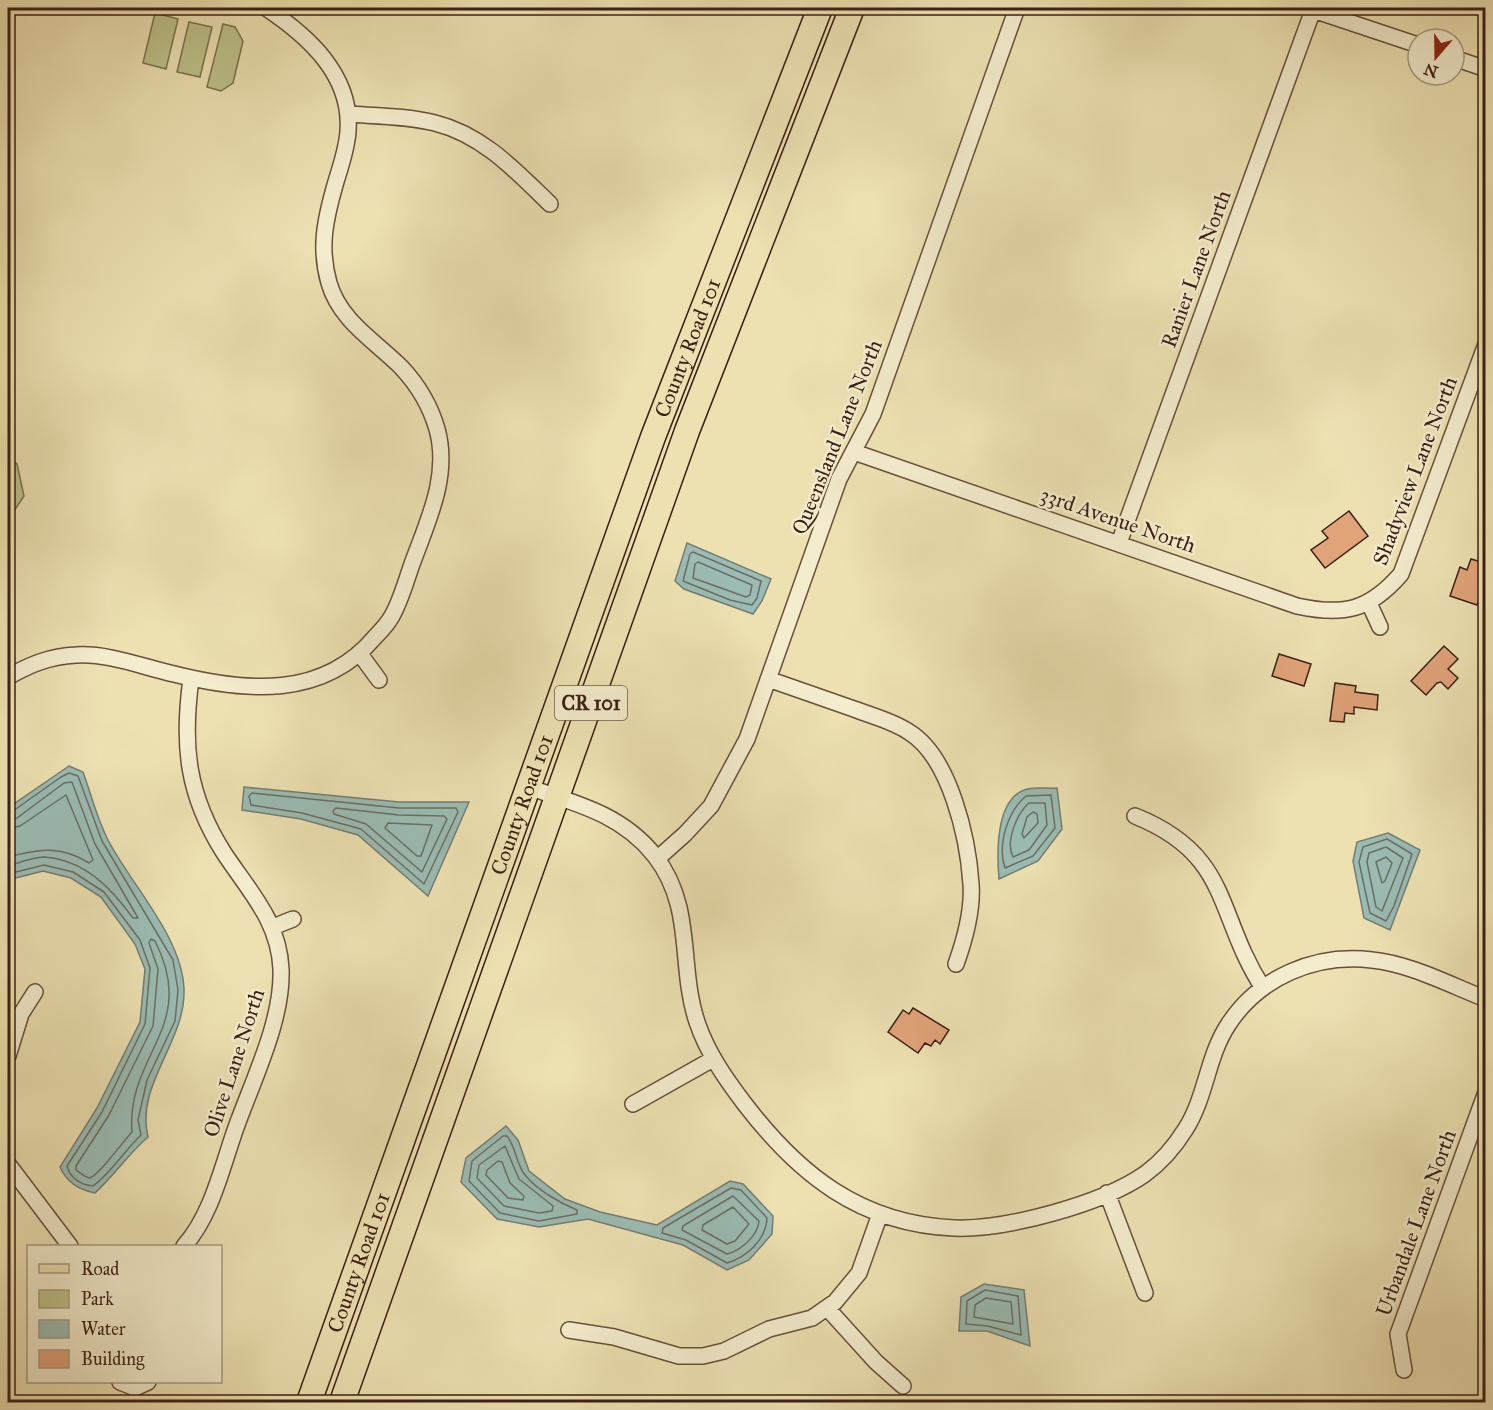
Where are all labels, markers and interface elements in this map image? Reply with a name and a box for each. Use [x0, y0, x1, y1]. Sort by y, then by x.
north arrow [1406, 27, 1466, 87]
text: N [1421, 59, 1441, 82]
street label: Ranier Lane North [1155, 186, 1237, 351]
street label: County Road 101 [649, 275, 726, 421]
street label: Queensland Lane North [786, 336, 888, 538]
street label: Shadyview Lane North [1367, 373, 1463, 569]
street label: 33rd Avenue North [1037, 481, 1199, 559]
road number: CR 101 [555, 686, 627, 720]
street label: County Road 101 [485, 731, 559, 879]
street label: Olive Lane North [198, 985, 270, 1140]
street label: Urbandale Lane North [1370, 1126, 1462, 1320]
street label: County Road 101 [322, 1189, 396, 1336]
legend [27, 1245, 222, 1383]
text: Road [81, 1258, 119, 1280]
text: Park [81, 1288, 114, 1310]
text: Water [81, 1318, 126, 1340]
text: Building [81, 1348, 145, 1371]

